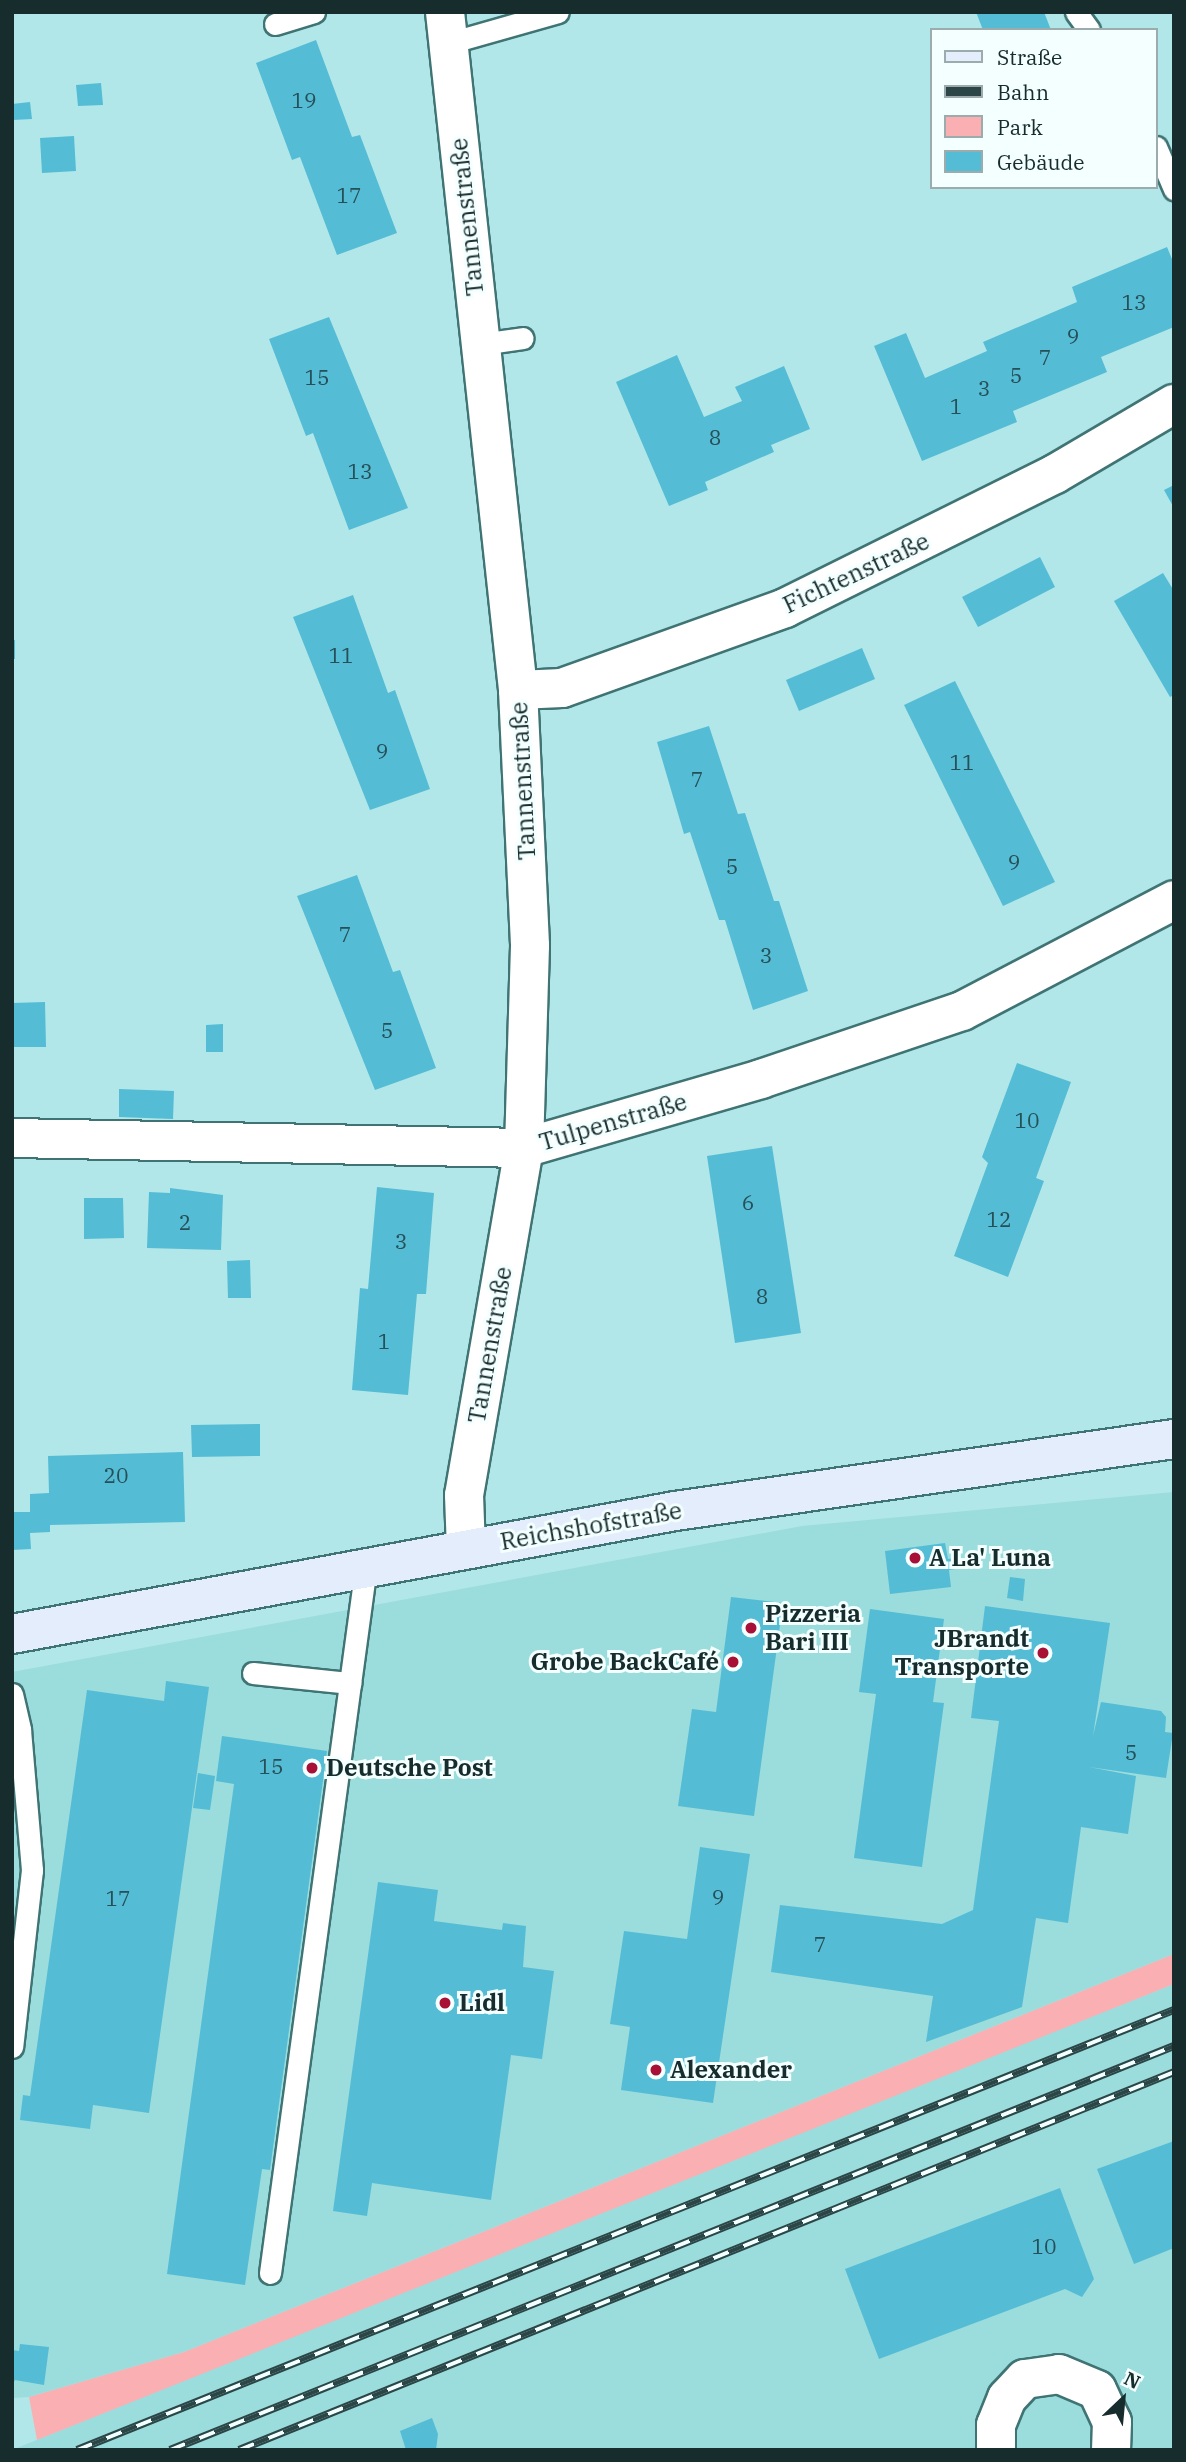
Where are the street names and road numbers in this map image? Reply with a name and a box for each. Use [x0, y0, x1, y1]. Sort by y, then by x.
street label: Tannenstraße [444, 137, 490, 297]
street label: Fichtenstraße [778, 527, 934, 619]
street label: Tannenstraße [504, 701, 542, 861]
street label: Tulpenstraße [536, 1087, 690, 1157]
street label: Tannenstraße [462, 1264, 518, 1426]
street label: Reichshofstraße [498, 1496, 684, 1556]

